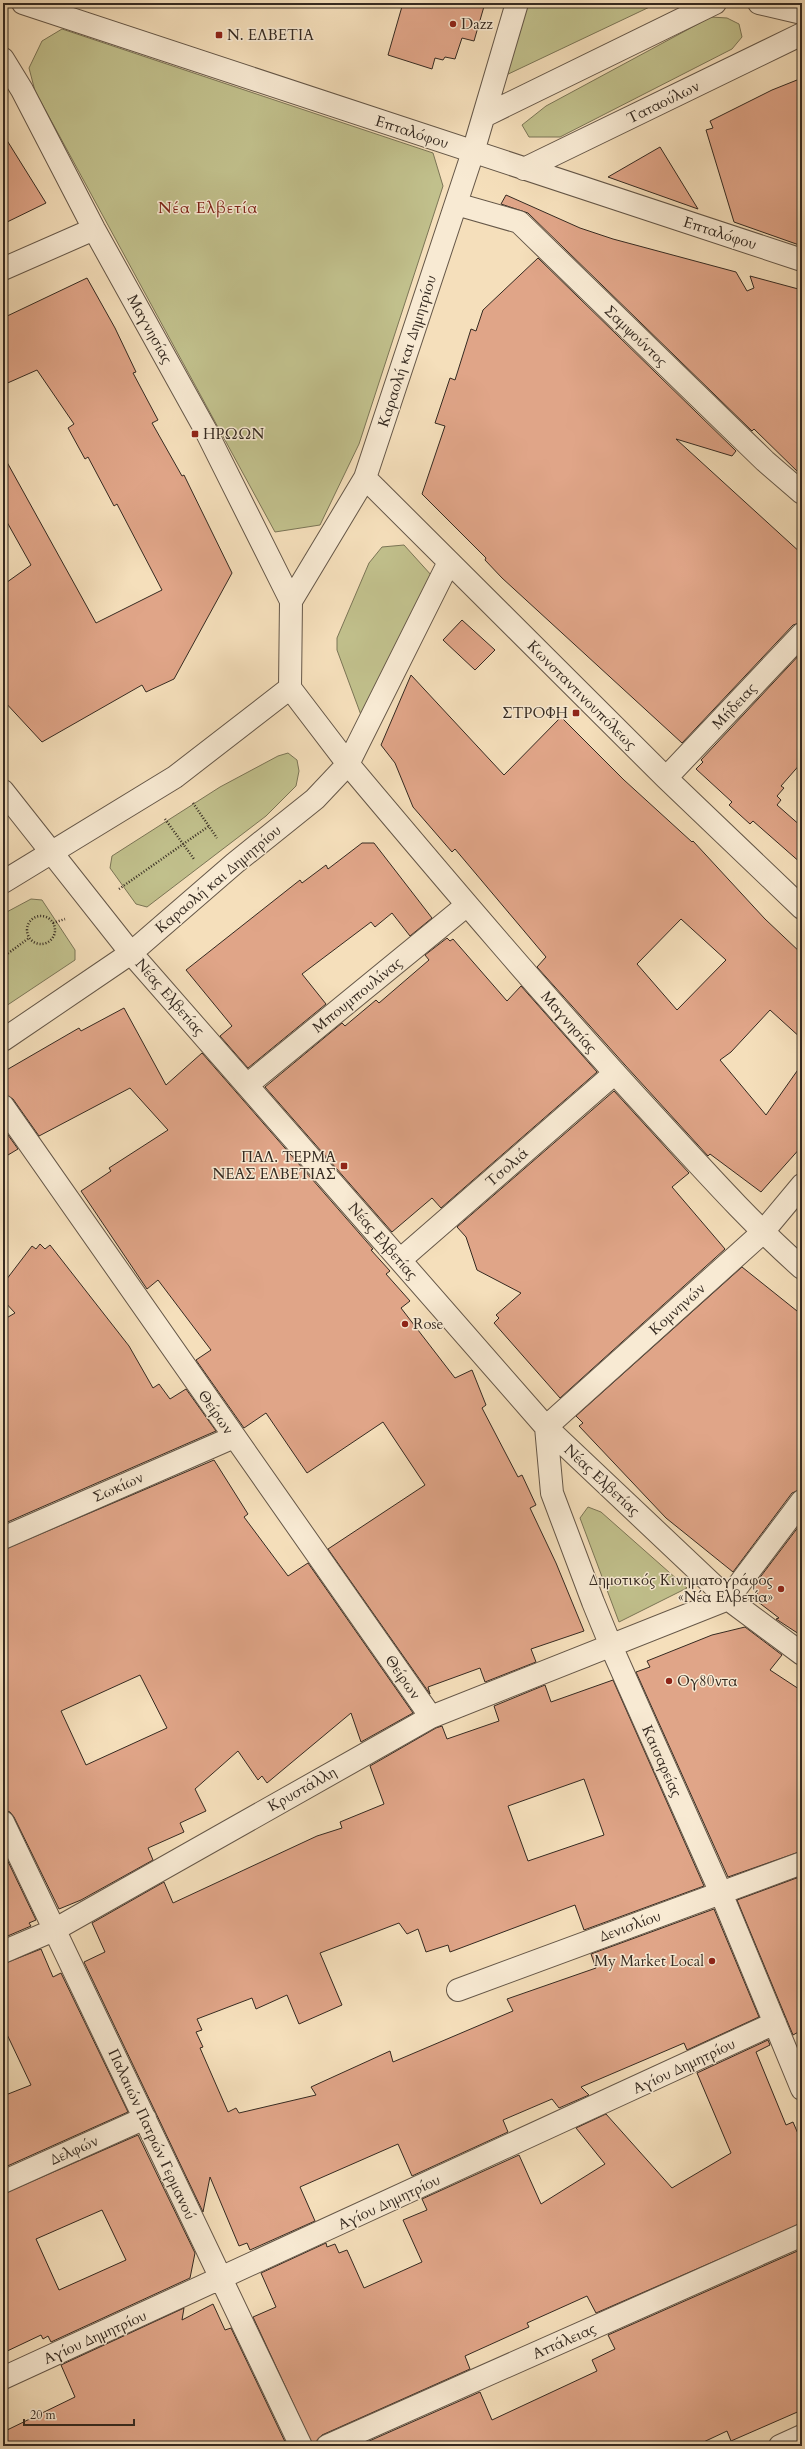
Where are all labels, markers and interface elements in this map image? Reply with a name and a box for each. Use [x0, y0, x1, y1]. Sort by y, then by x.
place label: Dazz [461, 14, 493, 34]
marker: Dazz [448, 19, 458, 29]
place label: Ν. ΕΛΒΕΤΙΑ [227, 25, 314, 45]
marker: Ν. ΕΛΒΕΤΙΑ [214, 30, 224, 40]
street label: Ταταούλων [623, 76, 703, 128]
street label: Επταλόφου [373, 111, 451, 153]
district label: Νέα Ελβετία [158, 197, 258, 219]
street label: Επταλόφου [681, 212, 759, 254]
street label: Καραολή και Δημητρίου [373, 272, 441, 430]
street label: Μαγνησίας [123, 291, 178, 368]
street label: Σαμψούντος [600, 301, 672, 372]
place label: ΗΡΩΩΝ [203, 424, 264, 444]
marker: ΗΡΩΩΝ [190, 429, 200, 439]
street label: Κωνσταντινουπόλεως [523, 636, 641, 754]
street label: Μήδειας [707, 678, 761, 734]
place label: ΣΤΡΟΦΗ [502, 703, 568, 723]
marker: ΣΤΡΟΦΗ [571, 708, 581, 718]
street label: Καραολή και Δημητρίου [151, 820, 285, 938]
street label: Μπουμπουλίνας [308, 952, 406, 1037]
street label: Νέας Ελβετίας [131, 954, 210, 1040]
street label: Μαγνησίας [536, 987, 602, 1058]
street label: Τσολιά [481, 1143, 533, 1191]
place label: ΠΑΛ. ΤΕΡΜΑ ΝΕΑΣ ΕΛΒΕΤΙΑΣ [213, 1147, 336, 1184]
marker: ΠΑΛ. ΤΕΡΜΑ ΝΕΑΣ ΕΛΒΕΤΙΑΣ [339, 1161, 349, 1171]
street label: Νέας Ελβετίας [344, 1198, 423, 1284]
street label: Κομνηνών [645, 1278, 709, 1340]
place label: Rose [413, 1314, 444, 1334]
marker: Rose [400, 1319, 410, 1329]
street label: Θείρων [194, 1386, 238, 1438]
street label: Νέας Ελβετίας [560, 1440, 644, 1521]
street label: Σωκίων [90, 1467, 146, 1507]
place label: Δημοτικός Κινηματογράφος «Νέα Ελβετία» [589, 1570, 774, 1607]
marker: Δημοτικός Κινηματογράφος «Νέα Ελβετία» [776, 1584, 786, 1594]
street label: Θείρων [381, 1651, 425, 1703]
place label: Ογ80ντα [677, 1671, 737, 1691]
marker: Ογ80ντα [664, 1676, 674, 1686]
street label: Καισαρείας [637, 1722, 687, 1801]
street label: Κρυστάλλη [264, 1762, 340, 1816]
street label: Δενισλίου [596, 1906, 664, 1946]
place label: My Market Local [594, 1951, 704, 1971]
marker: My Market Local [707, 1956, 717, 1966]
street label: Αγίου Δημητρίου [629, 2033, 739, 2099]
street label: Παλαιών Πατρών Γερμανού [104, 2045, 201, 2223]
street label: Δελφών [47, 2131, 101, 2169]
street label: Αγίου Δημητρίου [334, 2169, 444, 2235]
street label: Αγίου Δημητρίου [40, 2305, 150, 2369]
street label: Αττάλειας [529, 2318, 599, 2364]
scale bar [24, 2401, 134, 2427]
text: 20 m [30, 2407, 57, 2423]

